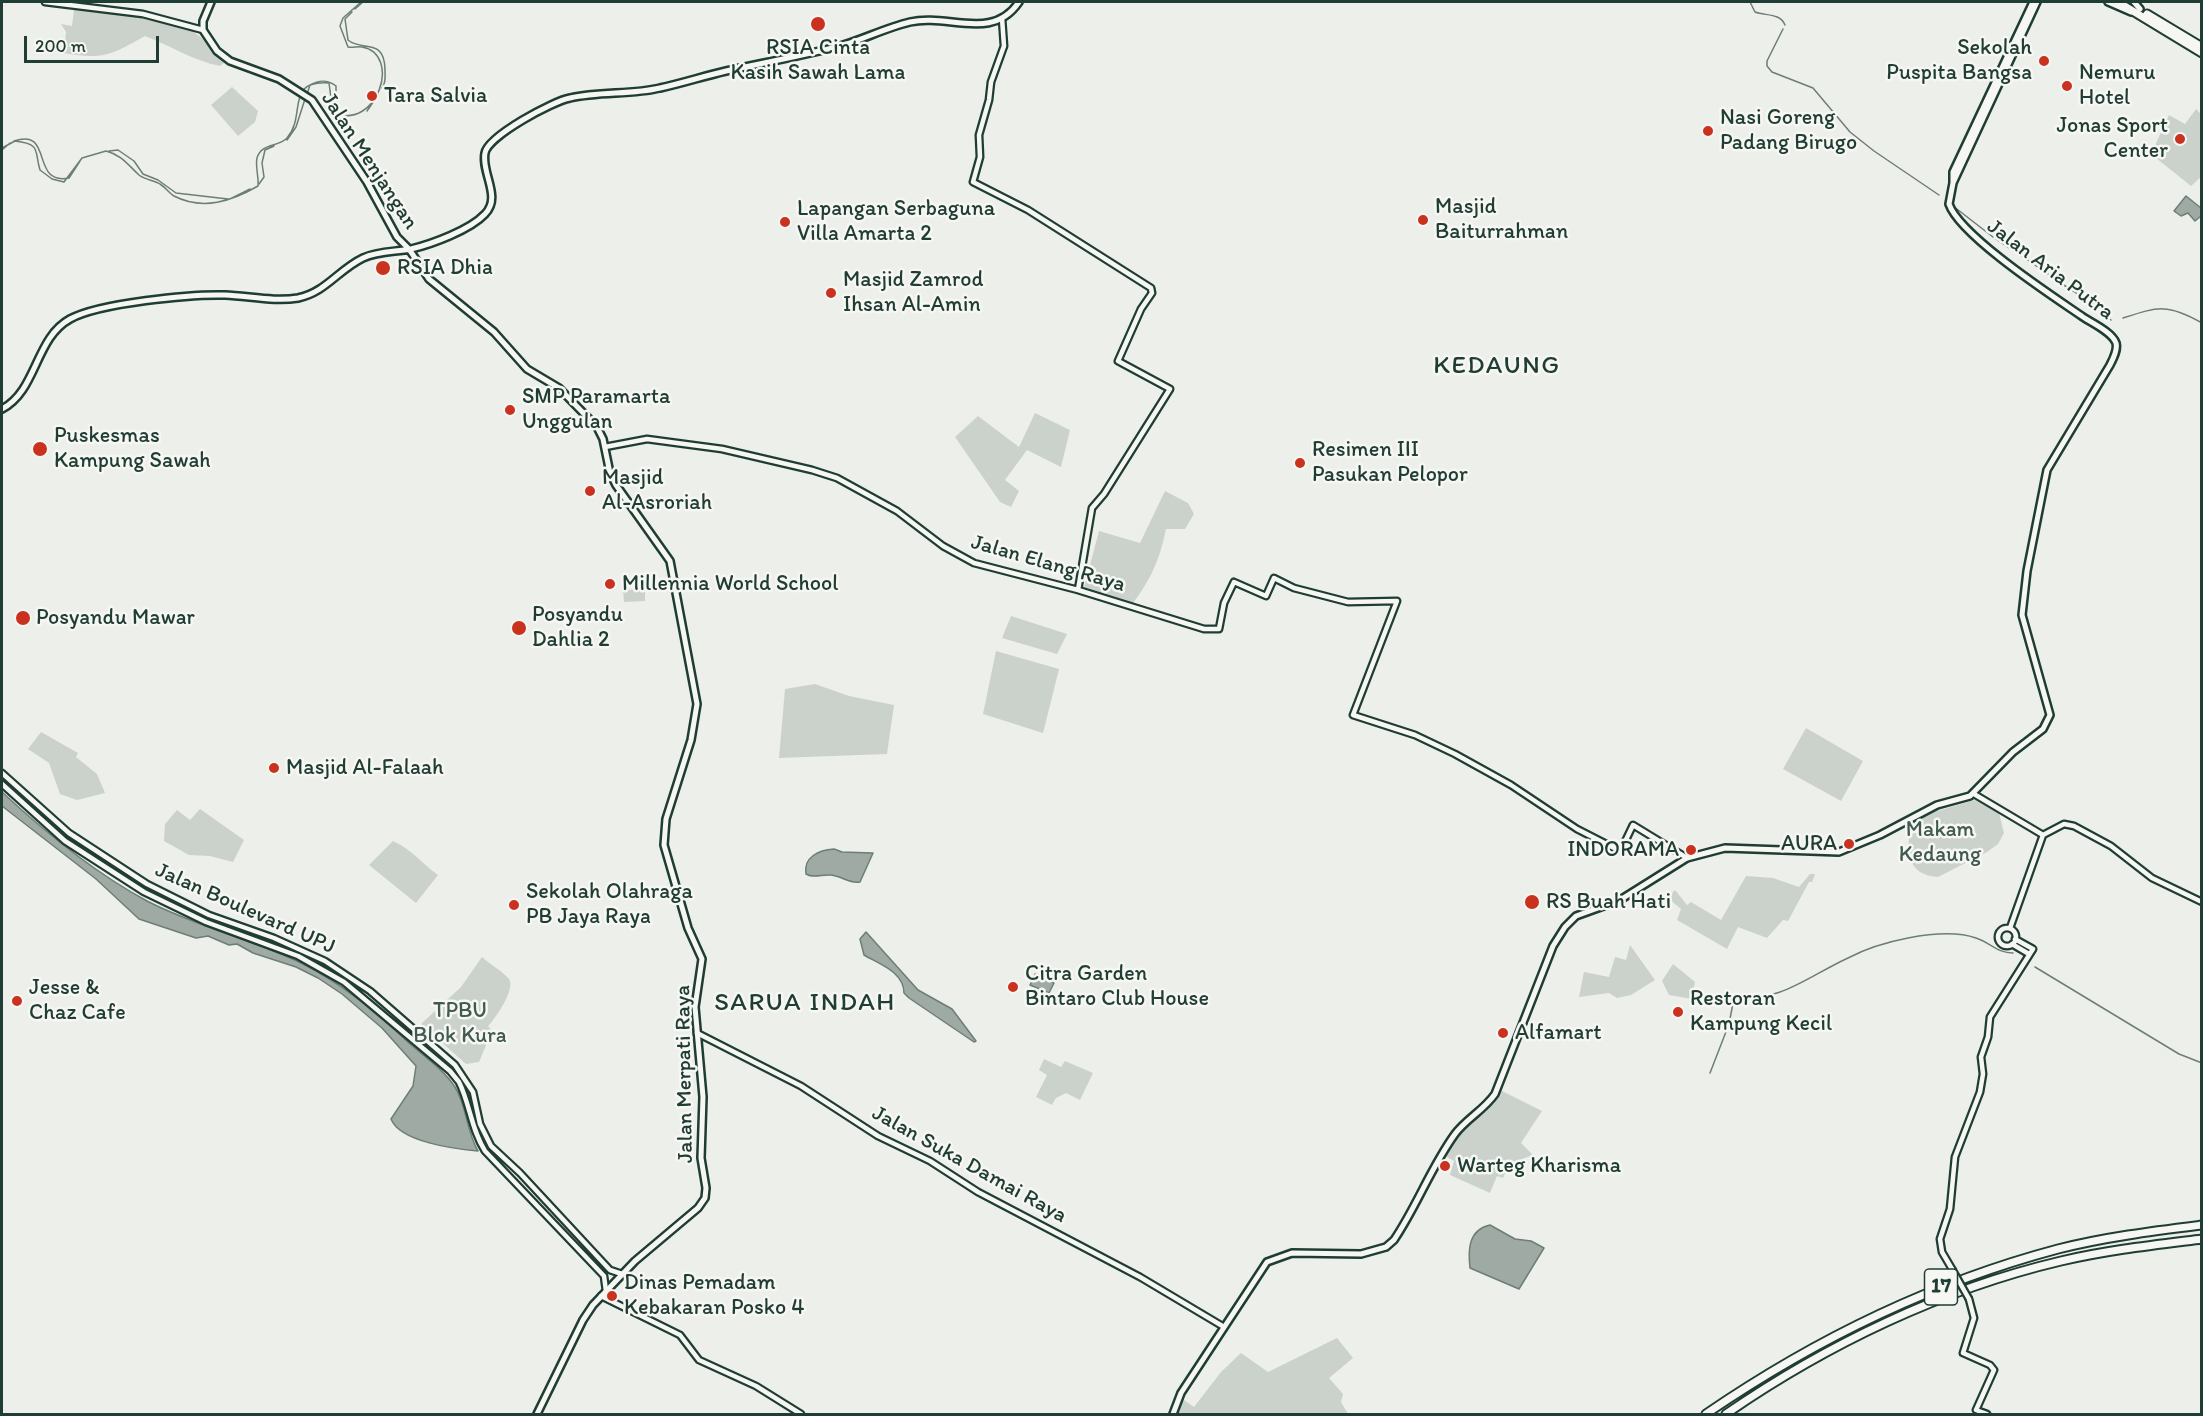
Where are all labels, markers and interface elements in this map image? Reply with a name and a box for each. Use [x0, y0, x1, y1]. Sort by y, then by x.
marker: RSIA Cinta Kasih Sawah Lama [809, 15, 827, 33]
scale bar [27, 24, 162, 62]
text: 200 m [35, 35, 86, 57]
place label: RSIA Cinta Kasih Sawah Lama [731, 35, 905, 86]
place label: Sekolah Puspita Bangsa [1886, 35, 2032, 86]
marker: Sekolah Puspita Bangsa [2037, 54, 2051, 68]
place label: Nemuru Hotel [2079, 60, 2155, 112]
marker: Nemuru Hotel [2060, 79, 2074, 93]
place label: Tara Salvia [384, 83, 487, 109]
street label: Jalan Menjangan [315, 87, 423, 235]
marker: Tara Salvia [365, 89, 379, 103]
place label: Nasi Goreng Padang Birugo [1720, 105, 1857, 156]
place label: Jonas Sport Center [2057, 113, 2168, 164]
marker: Nasi Goreng Padang Birugo [1701, 124, 1715, 138]
marker: Jonas Sport Center [2173, 132, 2187, 146]
place label: Masjid Baiturrahman [1435, 194, 1568, 246]
place label: Lapangan Serbaguna Villa Amarta 2 [797, 196, 995, 248]
marker: Masjid Baiturrahman [1416, 213, 1430, 227]
street label: Jalan Aria Putra [1981, 214, 2119, 326]
marker: Lapangan Serbaguna Villa Amarta 2 [778, 215, 792, 229]
place label: RSIA Dhia [397, 255, 493, 281]
marker: RSIA Dhia [374, 259, 392, 277]
place label: Masjid Zamrod Ihsan Al-Amin [843, 267, 983, 318]
marker: Masjid Zamrod Ihsan Al-Amin [824, 286, 838, 300]
district label: KEDAUNG [1433, 350, 1561, 382]
place label: SMP Paramarta Unggulan [522, 384, 670, 436]
marker: SMP Paramarta Unggulan [503, 403, 517, 417]
place label: Puskesmas Kampung Sawah [54, 423, 210, 475]
place label: Resimen III Pasukan Pelopor [1312, 437, 1468, 488]
marker: Puskesmas Kampung Sawah [31, 440, 49, 458]
marker: Resimen III Pasukan Pelopor [1293, 456, 1307, 470]
place label: Masjid Al-Asroriah [602, 465, 712, 516]
marker: Masjid Al-Asroriah [583, 484, 597, 498]
street label: Jalan Elang Raya [968, 529, 1128, 599]
place label: Millennia World School [622, 571, 839, 597]
marker: Millennia World School [603, 577, 617, 591]
place label: Posyandu Dahlia 2 [532, 602, 623, 654]
place label: Posyandu Mawar [36, 605, 195, 631]
marker: Posyandu Mawar [14, 609, 32, 627]
marker: Posyandu Dahlia 2 [510, 619, 528, 637]
place label: Masjid Al-Falaah [286, 755, 444, 781]
marker: Masjid Al-Falaah [267, 761, 281, 775]
park label: Makam Kedaung [1899, 817, 1981, 868]
place label: AURA [1781, 831, 1837, 857]
place label: INDORAMA [1567, 837, 1679, 863]
marker: AURA [1842, 837, 1856, 851]
marker: INDORAMA [1684, 843, 1698, 857]
street label: Jalan Boulevard UPJ [151, 857, 339, 961]
place label: Sekolah Olahraga PB Jaya Raya [526, 879, 693, 930]
place label: RS Buah Hati [1546, 889, 1671, 915]
marker: RS Buah Hati [1523, 893, 1541, 911]
marker: Sekolah Olahraga PB Jaya Raya [507, 898, 521, 912]
place label: Citra Garden Bintaro Club House [1025, 961, 1209, 1012]
place label: Jesse & Chaz Cafe [29, 975, 126, 1026]
marker: Citra Garden Bintaro Club House [1006, 980, 1020, 994]
street label: Jalan Merpati Raya [670, 985, 700, 1163]
place label: Restoran Kampung Kecil [1690, 986, 1832, 1038]
district label: SARUA INDAH [714, 987, 896, 1019]
marker: Jesse & Chaz Cafe [10, 994, 24, 1008]
park label: TPBU Blok Kura [413, 998, 507, 1050]
marker: Restoran Kampung Kecil [1671, 1005, 1685, 1019]
place label: Alfamart [1515, 1020, 1601, 1046]
marker: Alfamart [1496, 1026, 1510, 1040]
street label: Jalan Suka Damai Raya [867, 1100, 1071, 1230]
place label: Warteg Kharisma [1457, 1153, 1621, 1179]
marker: Warteg Kharisma [1438, 1159, 1452, 1173]
road number: 17 [1924, 1269, 1958, 1305]
place label: Dinas Pemadam Kebakaran Posko 4 [624, 1270, 804, 1322]
marker: Dinas Pemadam Kebakaran Posko 4 [605, 1289, 619, 1303]

